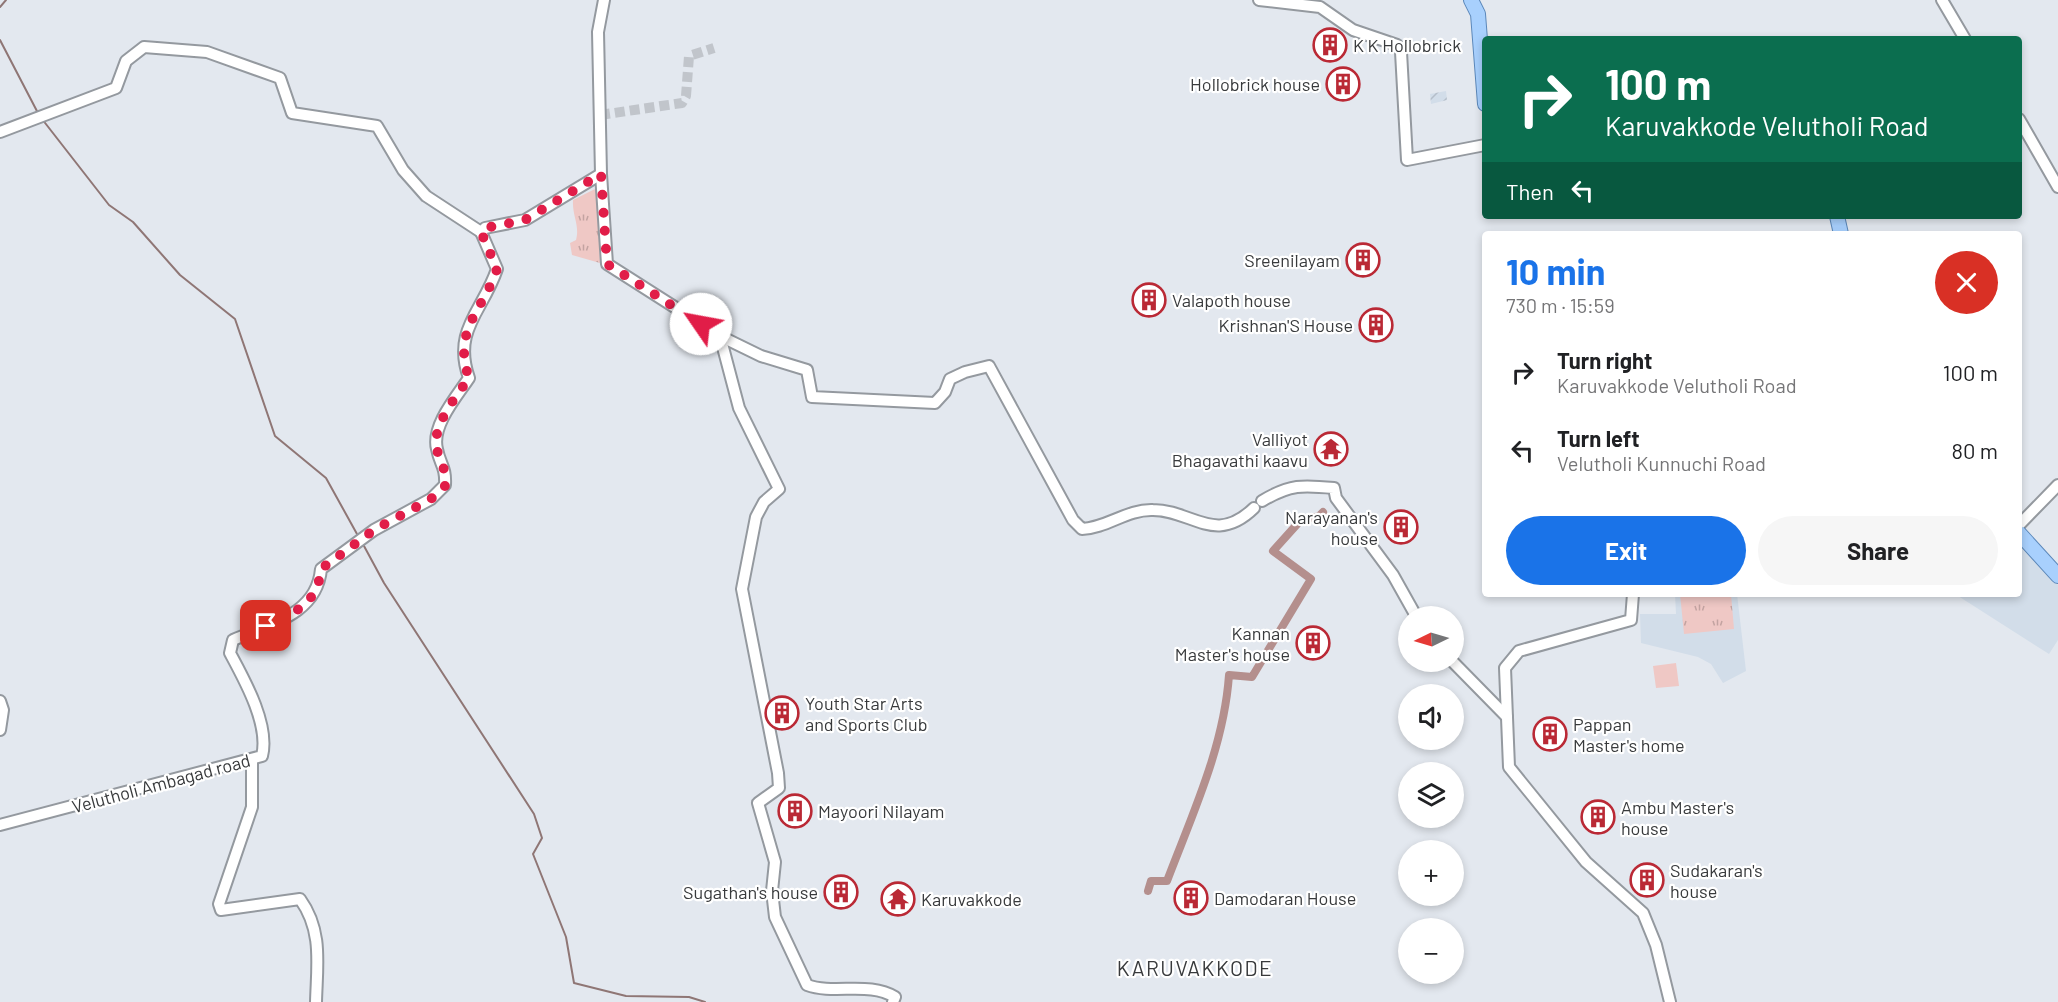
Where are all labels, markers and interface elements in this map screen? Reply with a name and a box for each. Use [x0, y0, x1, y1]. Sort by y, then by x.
building icon: K K Hollobrick [1312, 27, 1348, 63]
place label: K K Hollobrick [1353, 34, 1461, 56]
text: 100 m [1605, 58, 1711, 108]
icon: right [1506, 60, 1584, 138]
building icon: Hollobrick house [1325, 66, 1361, 102]
place label: Hollobrick house [1190, 73, 1320, 95]
text: Karuvakkode Velutholi Road [1605, 109, 1928, 141]
icon: left [1566, 174, 1599, 207]
text: Then [1506, 178, 1554, 204]
building icon: Sreenilayam [1345, 242, 1381, 278]
place label: Sreenilayam [1244, 249, 1340, 271]
text: 10 min [1506, 249, 1605, 292]
button: close [1935, 251, 1998, 314]
building icon: Valapoth house [1131, 282, 1167, 318]
place label: Valapoth house [1172, 289, 1291, 311]
position arrow [669, 292, 733, 356]
text: 730 m · 15:59 [1506, 293, 1615, 317]
building icon: Krishnan'S House [1358, 307, 1394, 343]
place label: Krishnan'S House [1218, 314, 1353, 336]
text: Turn right [1557, 347, 1652, 373]
icon: right [1506, 356, 1539, 389]
text: 100 m [1943, 359, 1998, 385]
text: Karuvakkode Velutholi Road [1557, 373, 1797, 397]
text: Turn left [1557, 425, 1640, 451]
place label: Valliyot Bhagavathi kaavu [1172, 428, 1308, 471]
temple icon: Valliyot Bhagavathi kaavu [1313, 431, 1349, 467]
icon: left [1506, 434, 1539, 467]
text: 80 m [1952, 437, 1998, 463]
text: Velutholi Kunnuchi Road [1557, 451, 1766, 475]
place label: Narayanan's house [1285, 506, 1378, 549]
building icon: Narayanan's house [1383, 509, 1419, 545]
button: Exit [1506, 516, 1746, 585]
button: Share [1758, 516, 1998, 585]
pin [240, 600, 291, 651]
north arrow [1398, 606, 1464, 672]
map controls [1398, 606, 1464, 984]
icon: arrive [249, 609, 282, 642]
place label: Kannan Master's house [1175, 622, 1290, 665]
building icon: Kannan Master's house [1295, 625, 1331, 661]
button: sound [1398, 684, 1464, 750]
place label: Youth Star Arts and Sports Club [805, 692, 928, 735]
building icon: Youth Star Arts and Sports Club [764, 695, 800, 731]
place label: Pappan Master's home [1573, 713, 1685, 756]
building icon: Pappan Master's home [1532, 716, 1568, 752]
street label: Velutholi Ambagad road [69, 749, 253, 817]
button: layers [1398, 762, 1464, 828]
building icon: Mayoori Nilayam [777, 793, 813, 829]
place label: Ambu Master's house [1621, 796, 1734, 839]
building icon: Ambu Master's house [1580, 799, 1616, 835]
place label: Mayoori Nilayam [818, 800, 945, 822]
button: + [1398, 840, 1464, 906]
place label: Sudakaran's house [1670, 859, 1763, 902]
building icon: Sudakaran's house [1629, 862, 1665, 898]
building icon: Sugathan's house [823, 874, 859, 910]
building icon: Damodaran House [1173, 880, 1209, 916]
place label: Sugathan's house [683, 881, 818, 903]
temple icon: Karuvakkode [880, 881, 916, 917]
place label: Damodaran House [1214, 887, 1356, 909]
place label: Karuvakkode [921, 888, 1022, 910]
button: − [1398, 918, 1464, 984]
district label: KARUVAKKODE [1117, 955, 1273, 980]

